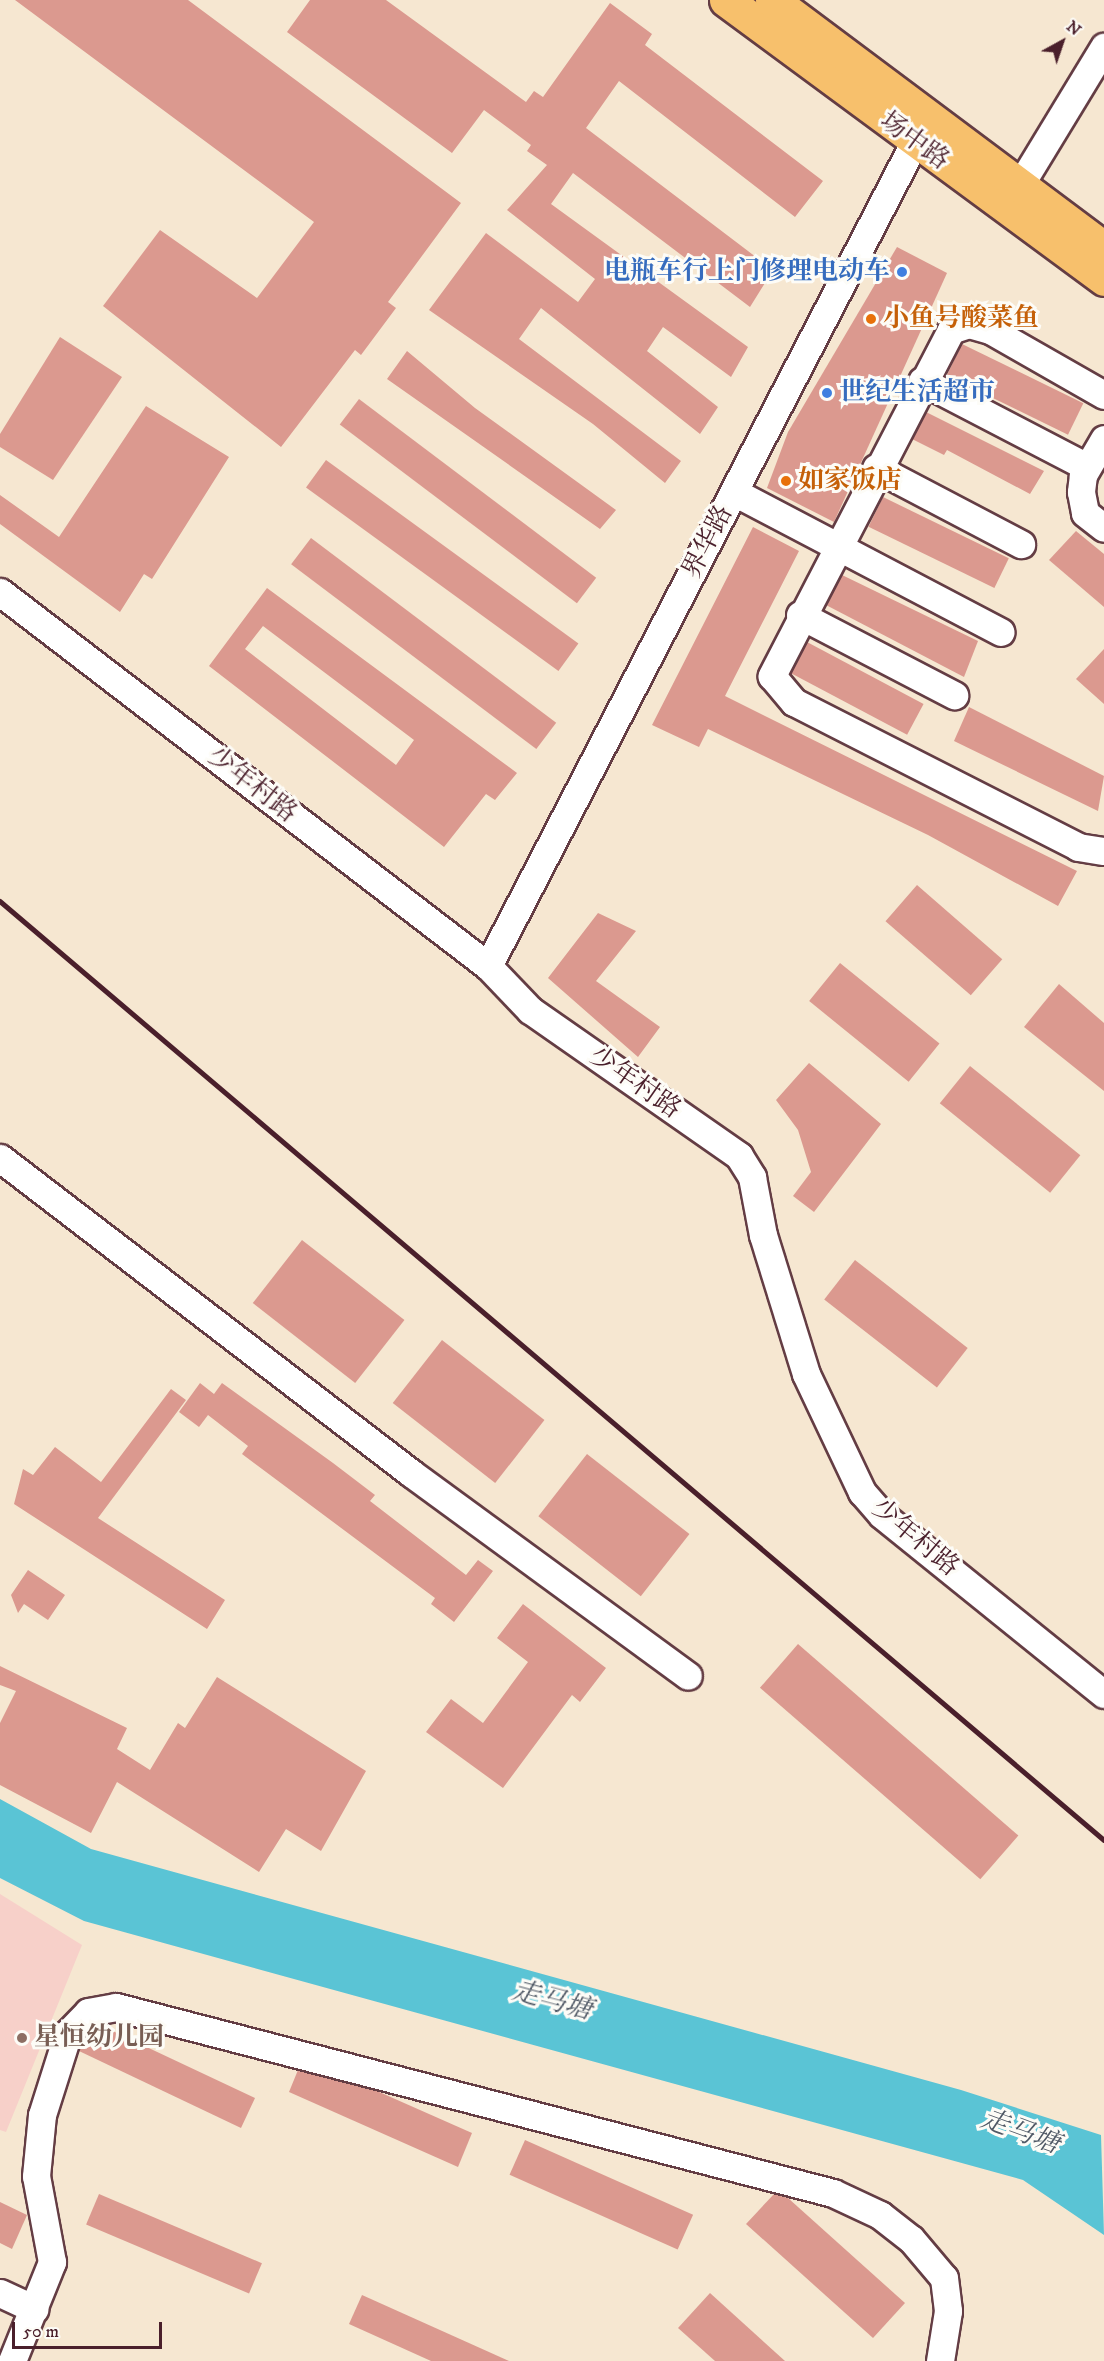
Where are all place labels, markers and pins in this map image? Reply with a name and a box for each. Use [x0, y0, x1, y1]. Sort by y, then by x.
place label: 电瓶车行上门修理电动车 [604, 256, 890, 288]
marker: 电瓶车行上门修理电动车 [895, 265, 909, 279]
place label: 小鱼号酸菜鱼 [883, 303, 1039, 335]
marker: 小鱼号酸菜鱼 [864, 312, 878, 326]
place label: 世纪生活超市 [839, 377, 995, 409]
marker: 世纪生活超市 [820, 386, 834, 400]
place label: 如家饭店 [798, 465, 902, 497]
marker: 如家饭店 [779, 474, 793, 488]
place label: 星恒幼儿园 [34, 2022, 164, 2054]
marker: 星恒幼儿园 [15, 2031, 29, 2045]

